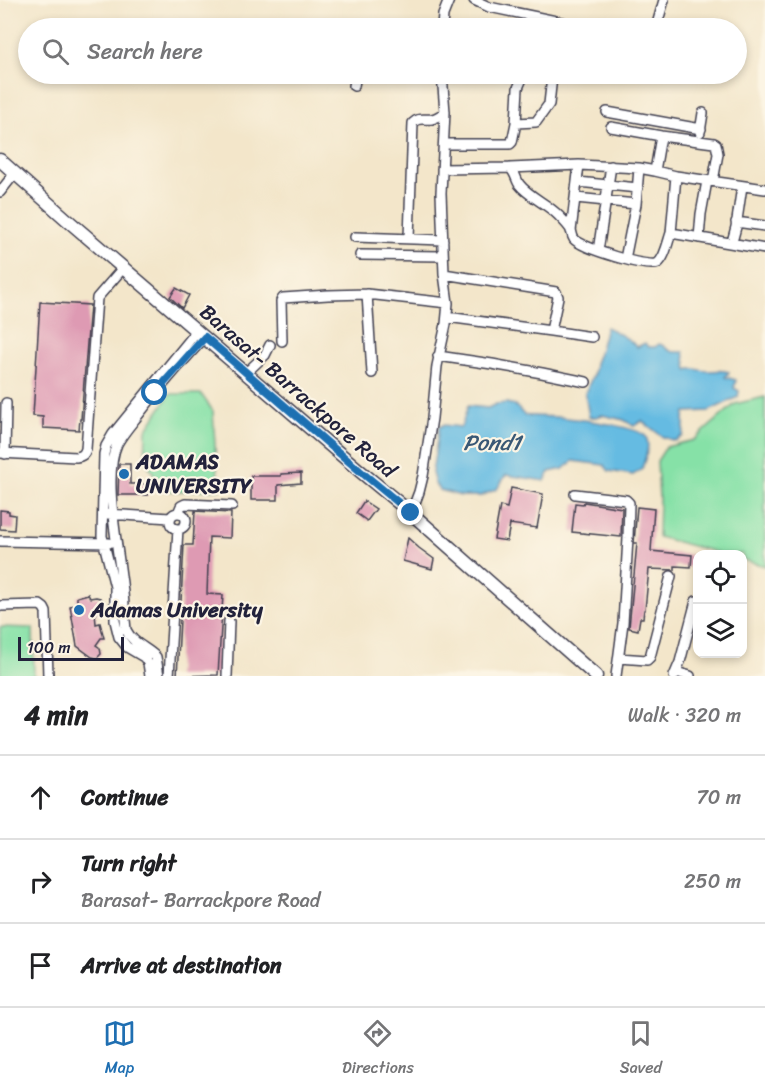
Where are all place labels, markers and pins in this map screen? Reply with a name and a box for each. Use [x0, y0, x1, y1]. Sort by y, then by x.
place label: ADAMAS UNIVERSITY [135, 443, 253, 505]
marker: ADAMAS UNIVERSITY [117, 467, 131, 481]
place label: Adamas University [90, 591, 264, 629]
marker: Adamas University [72, 603, 86, 617]

